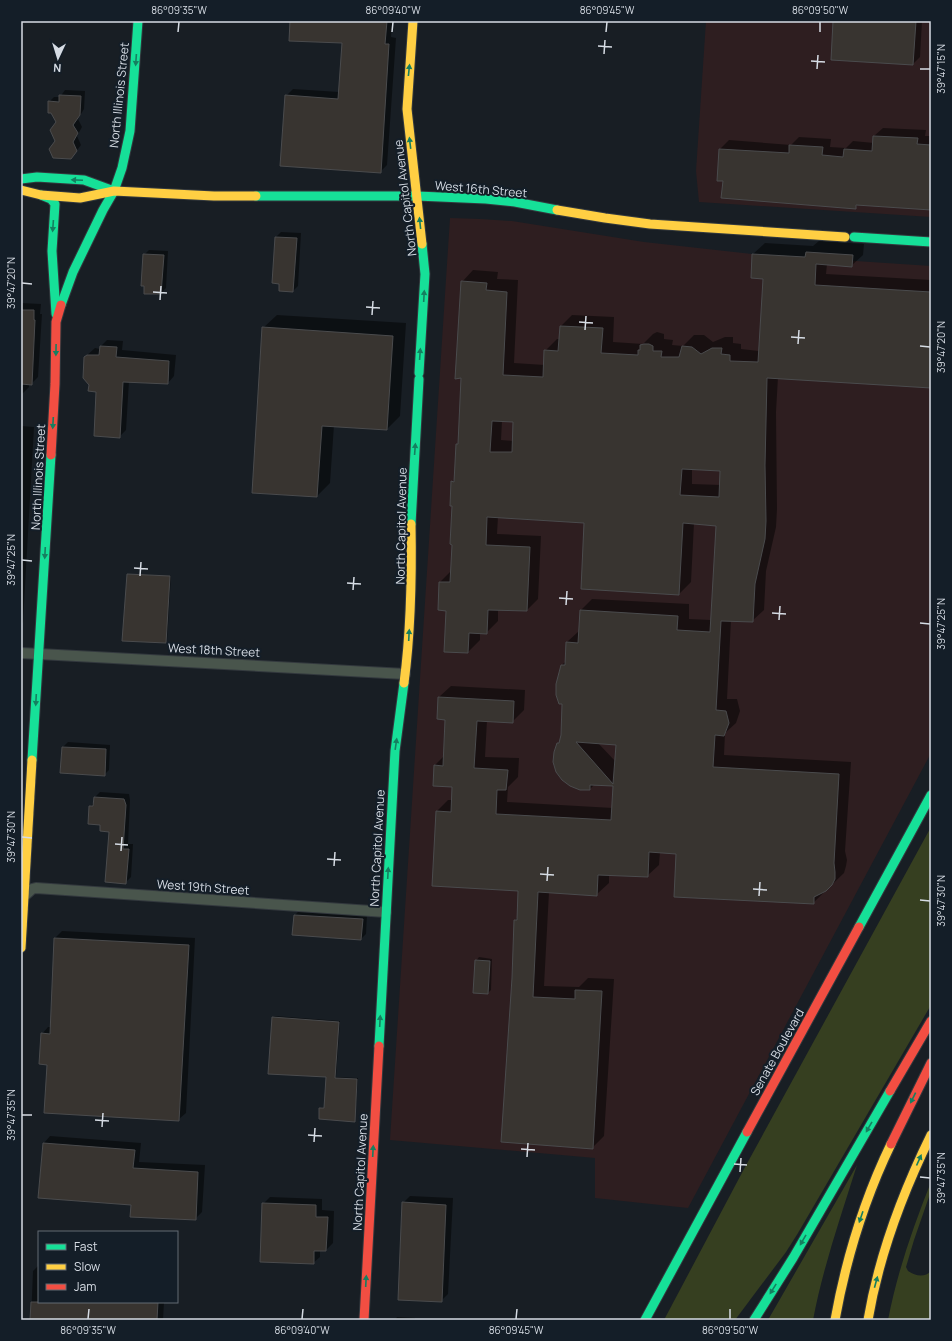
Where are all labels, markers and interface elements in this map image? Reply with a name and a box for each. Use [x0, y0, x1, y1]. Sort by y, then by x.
text: 86°09'35"W [151, 3, 207, 17]
text: 86°09'40"W [365, 3, 421, 17]
text: 86°09'45"W [580, 3, 635, 17]
text: 86°09'50"W [792, 3, 849, 17]
north arrow [38, 38, 78, 78]
street label: North Illinois Street [105, 41, 133, 149]
text: 39°47'15"N [934, 44, 948, 94]
one-way arrow [133, 54, 139, 67]
text: N [53, 61, 62, 76]
one-way arrow [406, 64, 413, 76]
one-way arrow [407, 137, 414, 149]
street label: North Capitol Avenue [389, 139, 421, 257]
one-way arrow [71, 176, 83, 183]
street label: West 16th Street [434, 176, 528, 202]
one-way arrow [417, 217, 424, 229]
one-way arrow [50, 219, 57, 232]
text: 39°47'20"N [4, 257, 18, 309]
one-way arrow [420, 290, 427, 302]
text: 39°47'20"N [934, 321, 948, 373]
one-way arrow [53, 344, 59, 357]
one-way arrow [417, 348, 424, 360]
one-way arrow [49, 417, 56, 429]
street label: North Illinois Street [27, 423, 49, 530]
one-way arrow [411, 443, 418, 455]
street label: North Capitol Avenue [391, 467, 411, 585]
text: 39°47'25"N [4, 534, 18, 586]
one-way arrow [42, 547, 48, 560]
text: 39°47'25"N [934, 598, 948, 650]
one-way arrow [406, 629, 413, 641]
street label: West 18th Street [167, 639, 261, 661]
one-way arrow [33, 694, 40, 706]
one-way arrow [393, 738, 399, 750]
street label: North Capitol Avenue [365, 789, 389, 907]
text: 39°47'30"N [4, 811, 18, 863]
one-way arrow [384, 867, 391, 880]
street label: West 19th Street [156, 875, 250, 899]
text: 39°47'30"N [934, 875, 948, 927]
street label: Senate Boulevard [746, 1006, 808, 1098]
one-way arrow [376, 1015, 383, 1027]
text: 39°47'35"N [4, 1089, 18, 1141]
one-way arrow [910, 1092, 916, 1103]
street label: North Capitol Avenue [348, 1113, 372, 1231]
one-way arrow [865, 1121, 872, 1133]
one-way arrow [369, 1145, 376, 1157]
text: 39°47'35"N [934, 1152, 948, 1204]
one-way arrow [916, 1154, 922, 1165]
one-way arrow [858, 1211, 864, 1223]
legend [38, 1231, 178, 1303]
one-way arrow [800, 1234, 807, 1246]
text: Fast [74, 1238, 98, 1255]
text: Slow [74, 1258, 100, 1275]
one-way arrow [362, 1275, 369, 1287]
one-way arrow [873, 1276, 879, 1288]
text: Jam [74, 1278, 96, 1295]
one-way arrow [770, 1283, 777, 1295]
text: 86°09'35"W [60, 1323, 116, 1337]
text: 86°09'40"W [274, 1323, 330, 1337]
text: 86°09'45"W [489, 1323, 544, 1337]
text: 86°09'50"W [702, 1323, 759, 1337]

